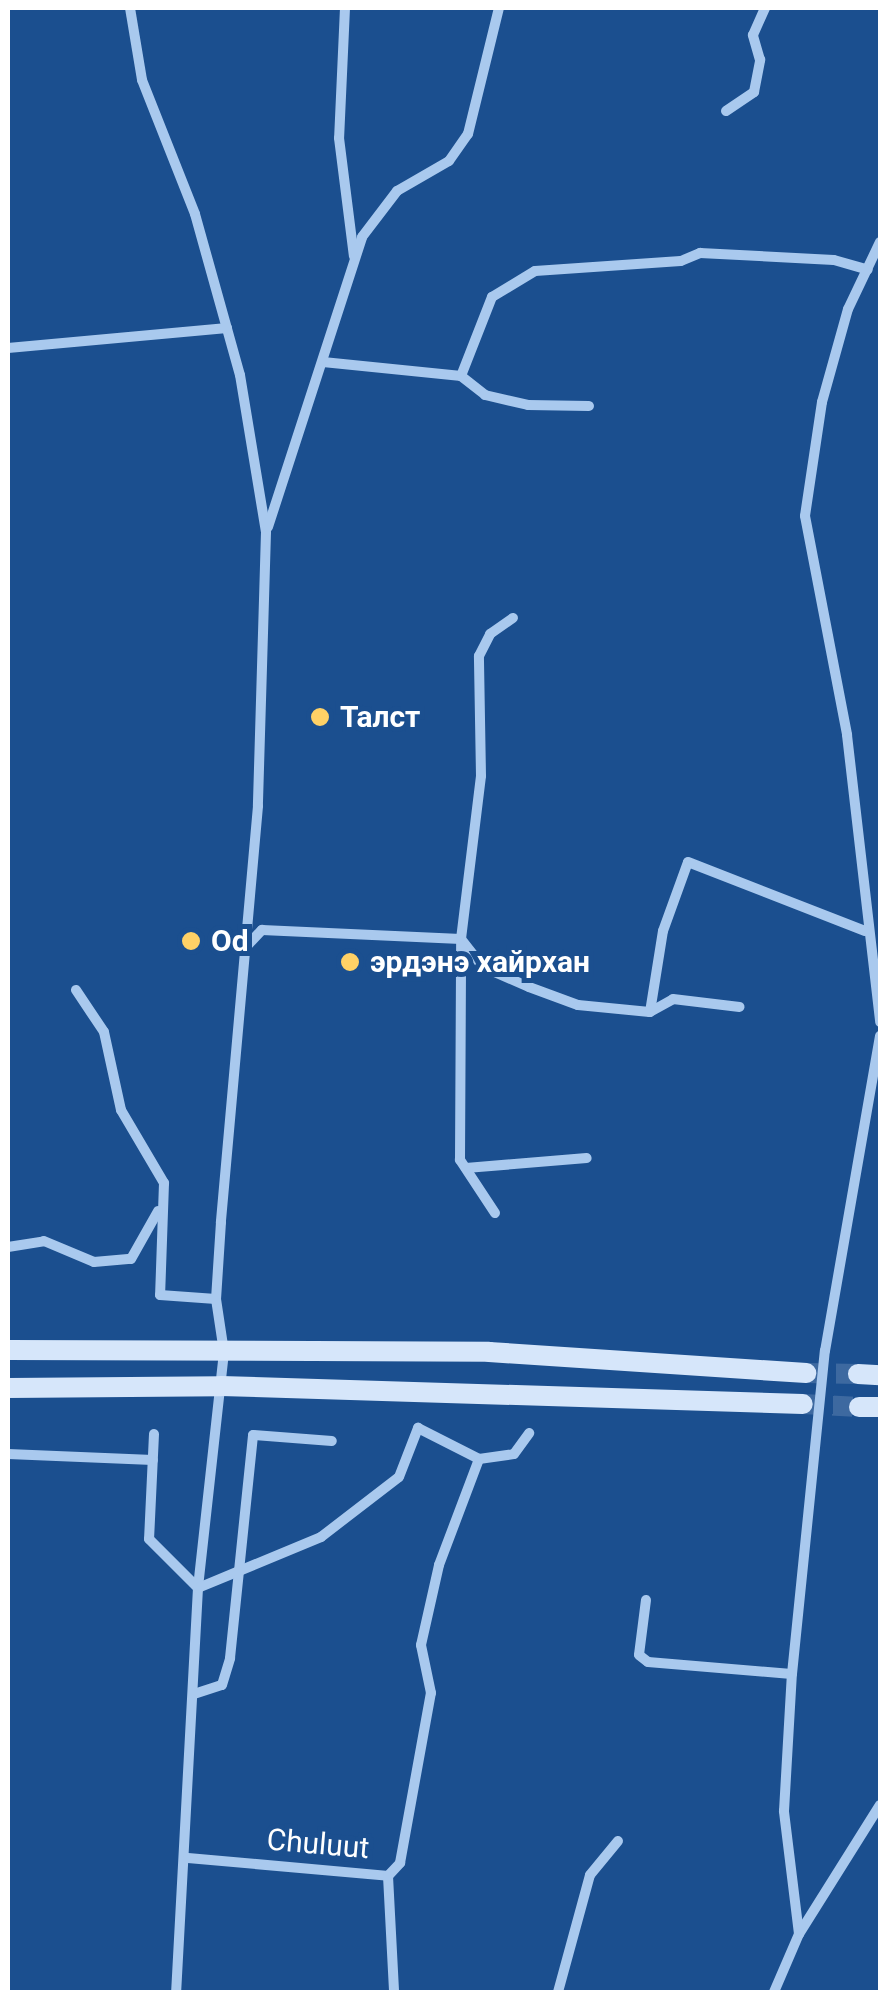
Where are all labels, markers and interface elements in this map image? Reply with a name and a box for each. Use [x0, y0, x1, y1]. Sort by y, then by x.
place label: Талст [340, 699, 420, 735]
marker: Талст [309, 706, 331, 728]
place label: Od [211, 923, 249, 959]
marker: Od [180, 930, 202, 952]
place label: эрдэнэ хайрхан [370, 944, 590, 980]
marker: эрдэнэ хайрхан [339, 951, 361, 973]
street label: Chuluut [265, 1822, 371, 1866]

